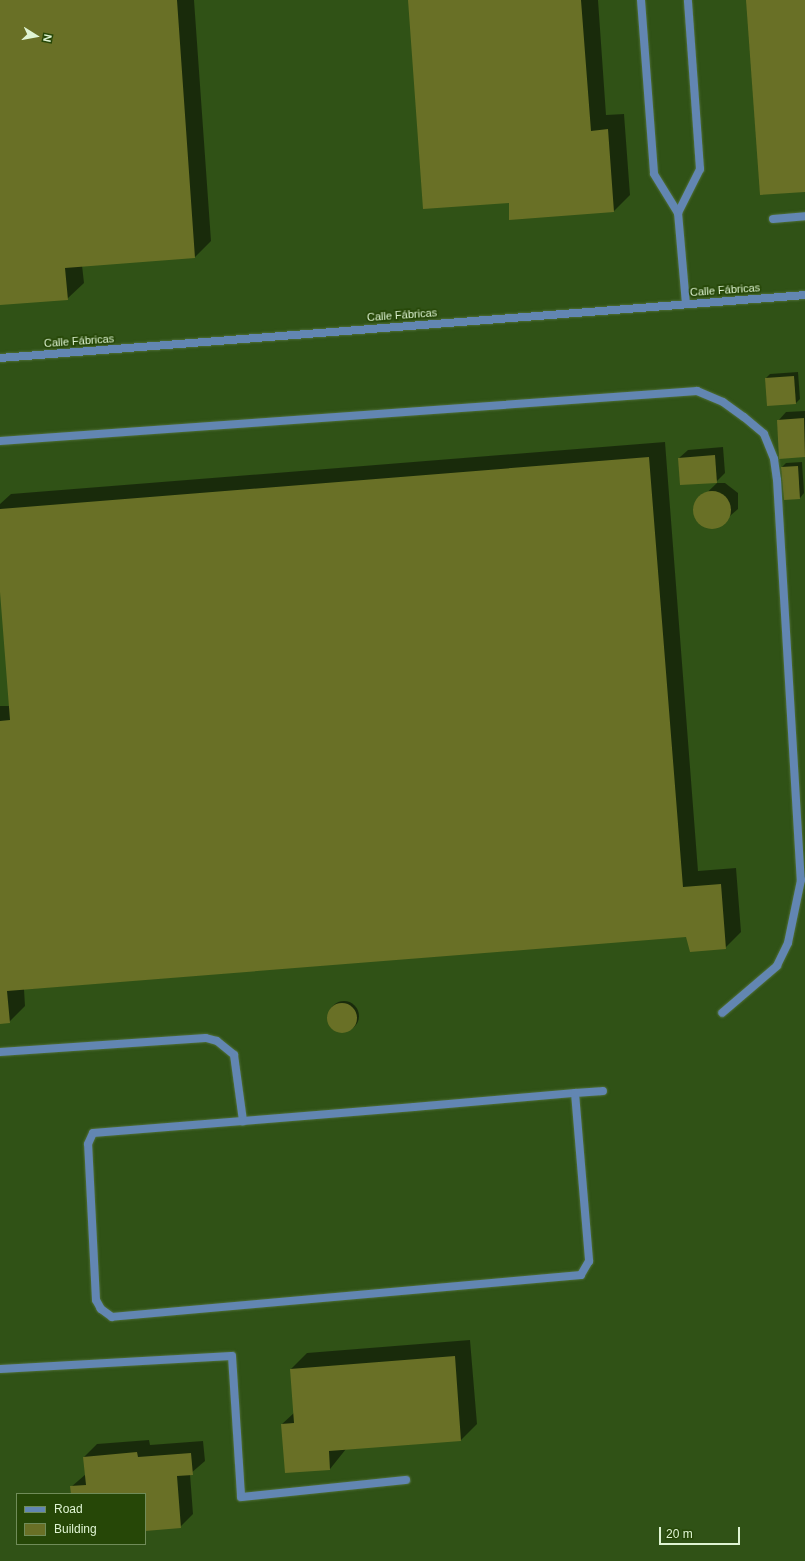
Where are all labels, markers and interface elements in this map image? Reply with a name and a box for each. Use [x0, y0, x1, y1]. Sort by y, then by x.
north arrow [16, 16, 56, 56]
text: N [41, 33, 54, 43]
street label: Calle Fábricas [689, 281, 761, 299]
street label: Calle Fábricas [366, 306, 438, 324]
street label: Calle Fábricas [43, 332, 115, 350]
legend [16, 1493, 146, 1545]
text: Road [54, 1502, 83, 1516]
scale bar [661, 1519, 742, 1545]
text: Building [54, 1522, 97, 1536]
text: 20 m [666, 1527, 693, 1541]

